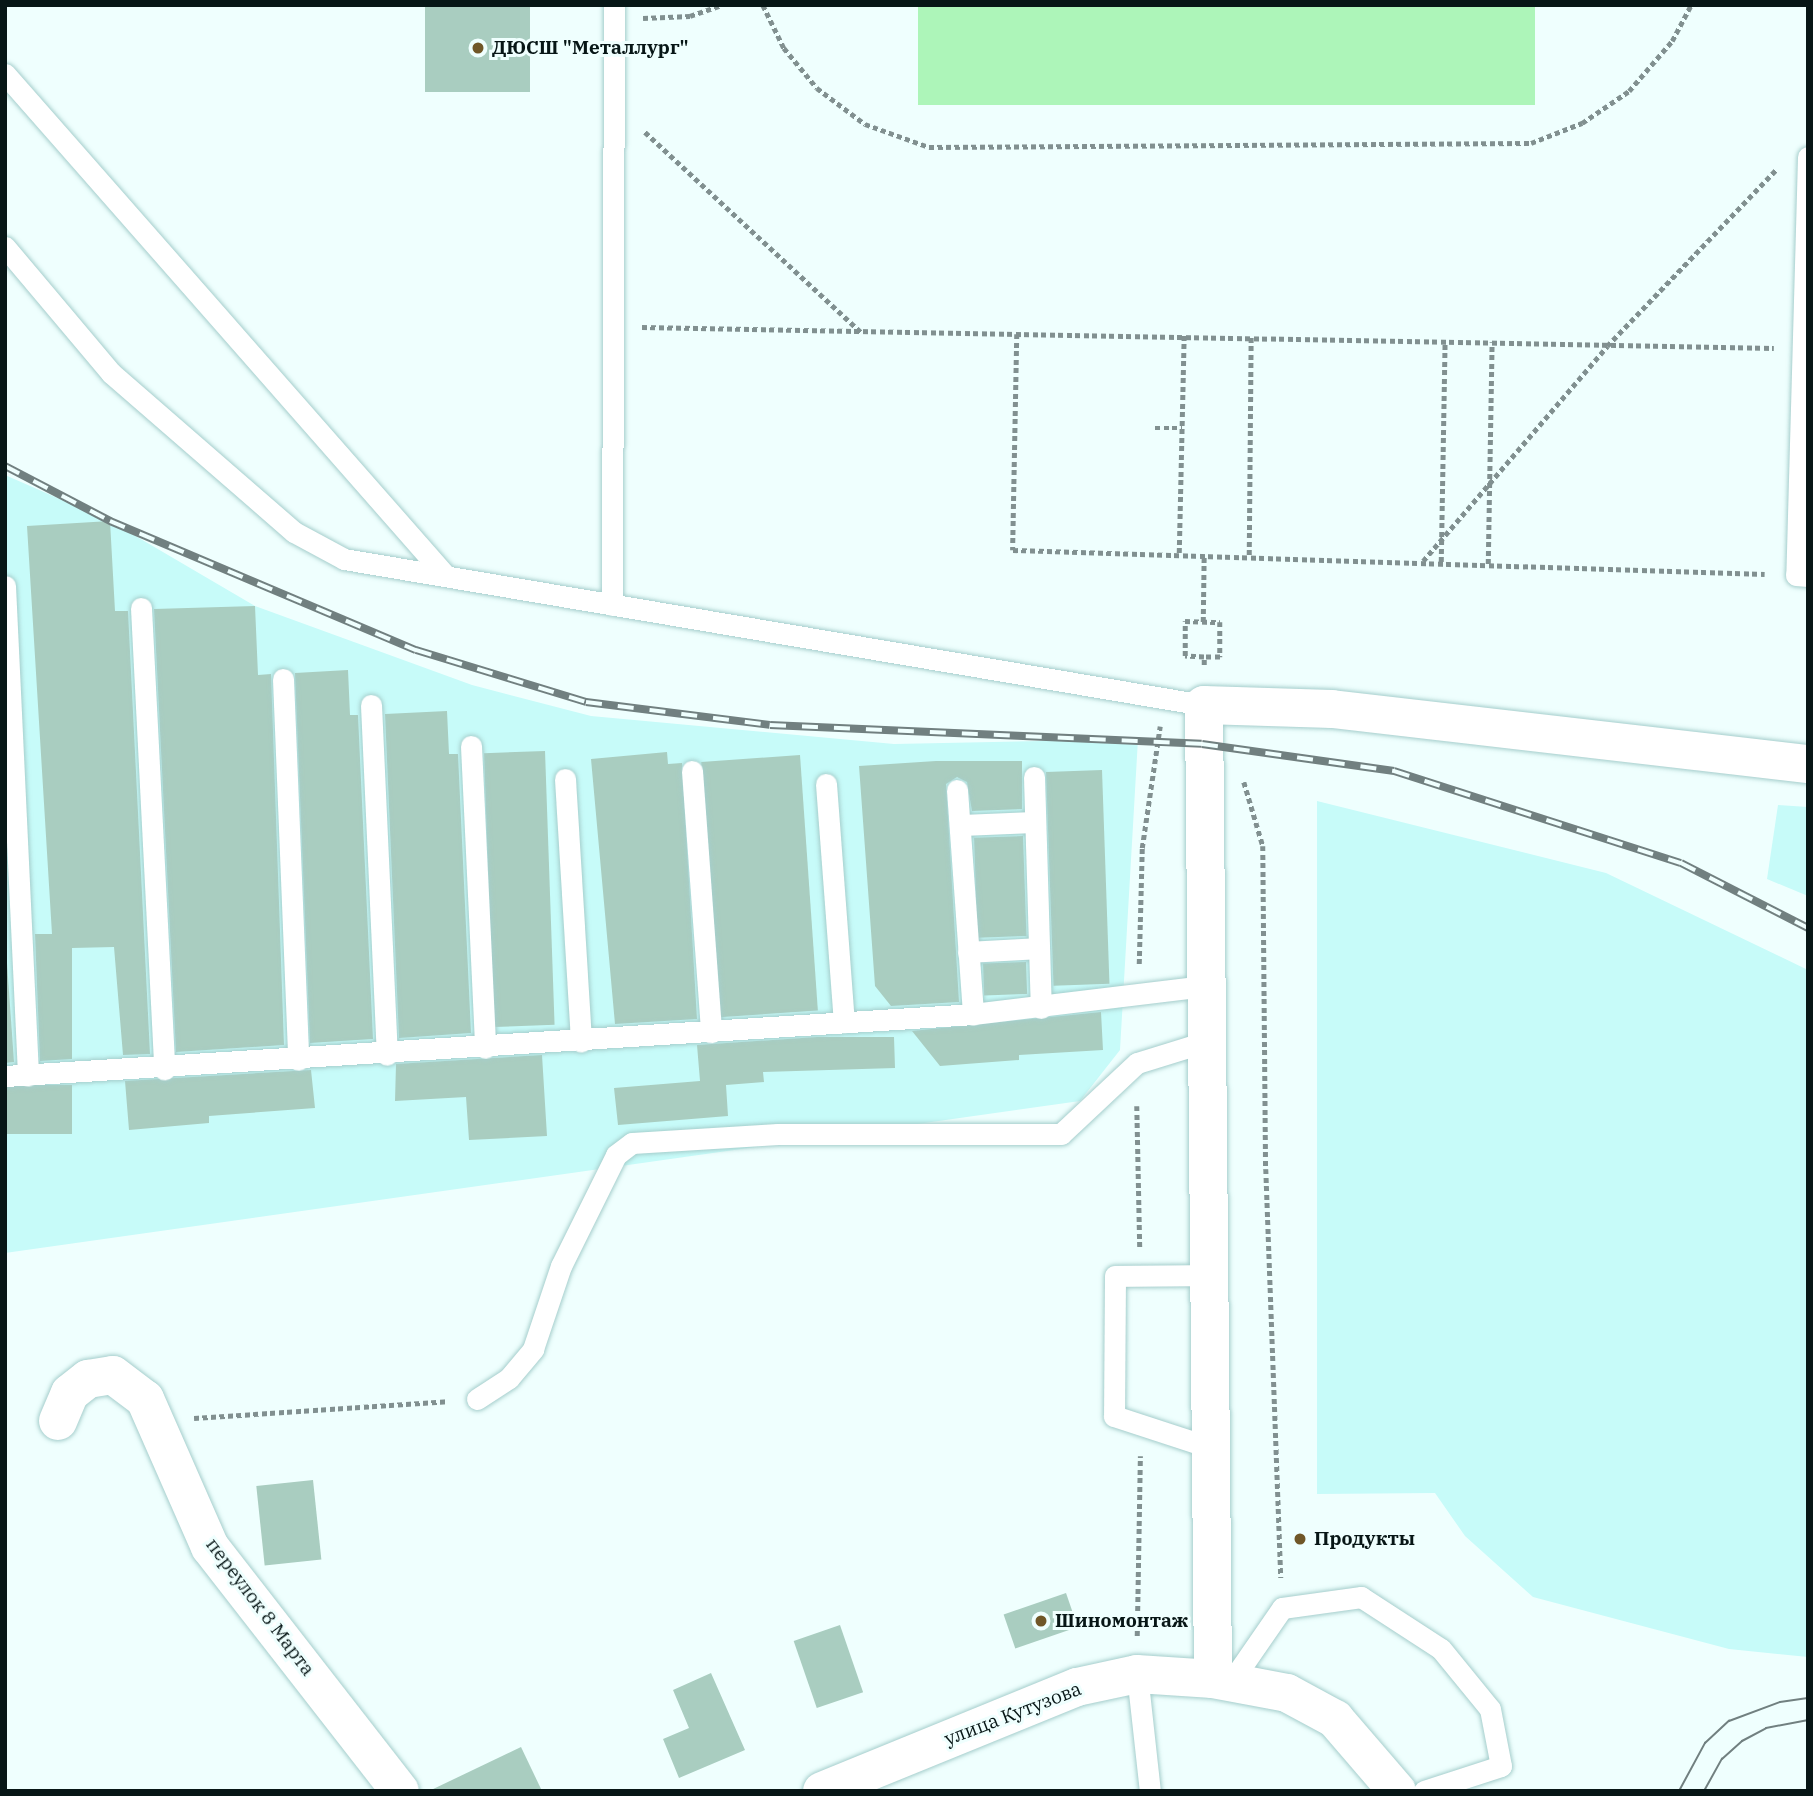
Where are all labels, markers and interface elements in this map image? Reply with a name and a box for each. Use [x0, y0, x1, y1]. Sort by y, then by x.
place label: ДЮСШ "Металлург" [492, 37, 689, 59]
marker: ДЮСШ "Металлург" [470, 40, 486, 56]
place label: Продукты [1314, 1528, 1415, 1550]
marker: Продукты [1292, 1531, 1308, 1547]
street label: переулок 8 Марта [201, 1534, 319, 1680]
place label: Шиномонтаж [1055, 1610, 1188, 1632]
marker: Шиномонтаж [1033, 1613, 1049, 1629]
street label: улица Кутузова [941, 1677, 1085, 1751]

